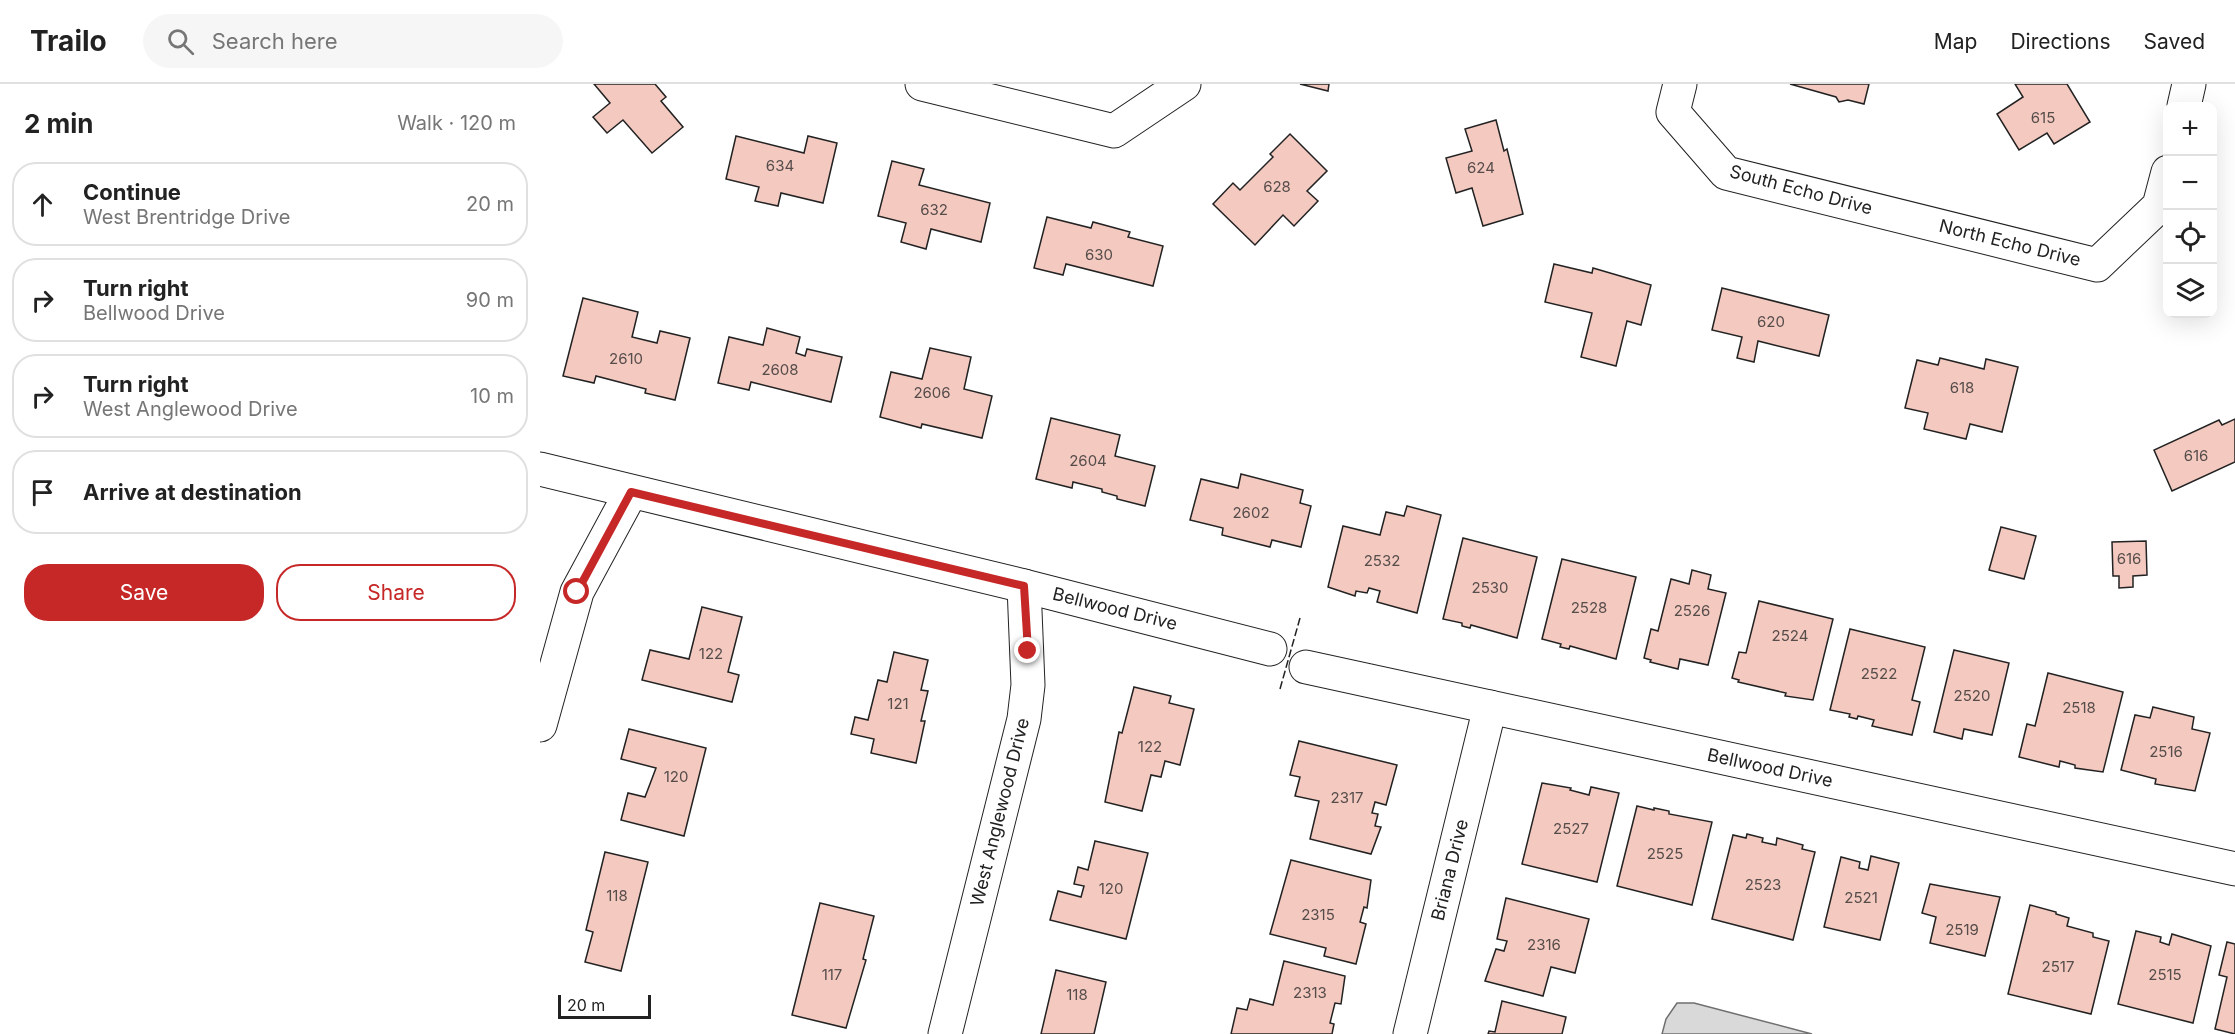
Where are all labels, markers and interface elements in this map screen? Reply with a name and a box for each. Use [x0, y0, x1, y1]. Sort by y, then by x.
search box [143, 14, 563, 68]
text: Trailo [30, 24, 107, 58]
icon: search [164, 25, 197, 58]
text: Search here [212, 28, 338, 54]
text: Map [1934, 29, 1977, 54]
text: Directions [2010, 29, 2111, 54]
text: Saved [2144, 29, 2205, 54]
map controls [2163, 102, 2217, 318]
button: + [2163, 102, 2217, 156]
text: 2 min [24, 108, 94, 139]
house number: 615 [2031, 108, 2055, 127]
text: Walk · 120 m [397, 111, 516, 135]
house number: 634 [766, 156, 794, 175]
button: − [2163, 156, 2217, 210]
house number: 624 [1467, 158, 1495, 177]
street label: South Echo Drive [1727, 160, 1875, 219]
house number: 628 [1263, 177, 1291, 196]
text: Continue [83, 179, 181, 205]
icon: ahead [26, 188, 59, 221]
text: 20 m [466, 192, 514, 216]
house number: 632 [920, 200, 948, 219]
text: West Brentridge Drive [83, 205, 291, 229]
button: locate [2163, 210, 2217, 264]
street label: North Echo Drive [1937, 215, 2083, 270]
house number: 630 [1085, 245, 1113, 264]
button: layers [2163, 264, 2217, 318]
text: Turn right [83, 275, 189, 301]
icon: right [26, 284, 59, 317]
text: 90 m [466, 288, 514, 312]
text: Bellwood Drive [83, 301, 225, 325]
house number: 620 [1757, 312, 1785, 331]
house number: 2610 [609, 349, 643, 368]
house number: 2608 [761, 360, 799, 379]
text: Turn right [83, 371, 189, 397]
house number: 618 [1950, 378, 1974, 397]
icon: right [26, 380, 59, 413]
house number: 2606 [913, 383, 951, 402]
text: 10 m [470, 384, 514, 408]
text: West Anglewood Drive [83, 397, 298, 421]
house number: 616 [2184, 446, 2208, 465]
house number: 2604 [1069, 451, 1107, 470]
icon: arrive [26, 476, 59, 509]
text: Arrive at destination [83, 479, 302, 505]
house number: 2602 [1232, 503, 1270, 522]
house number: 616 [2117, 549, 2141, 568]
house number: 2532 [1364, 551, 1400, 570]
button: Save [24, 564, 264, 621]
button: Share [276, 564, 516, 621]
route start [563, 578, 589, 604]
house number: 2530 [1472, 578, 1509, 597]
street label: Bellwood Drive [1051, 583, 1180, 634]
house number: 2528 [1571, 598, 1607, 617]
house number: 2526 [1674, 601, 1710, 620]
house number: 2524 [1772, 626, 1808, 645]
route end [1014, 637, 1040, 663]
house number: 122 [699, 644, 723, 663]
house number: 2522 [1861, 664, 1897, 683]
house number: 2520 [1954, 686, 1990, 705]
house number: 121 [887, 694, 909, 713]
house number: 2518 [2062, 698, 2096, 717]
street label: West Anglewood Drive [966, 716, 1033, 908]
house number: 122 [1138, 737, 1162, 756]
house number: 2516 [2149, 742, 2183, 761]
street label: Bellwood Drive [1705, 744, 1835, 791]
house number: 120 [664, 767, 688, 786]
house number: 2317 [1330, 788, 1364, 807]
street label: Briana Drive [1427, 817, 1472, 923]
house number: 2527 [1553, 819, 1589, 838]
house number: 2525 [1647, 844, 1683, 863]
house number: 2523 [1745, 875, 1781, 894]
house number: 120 [1099, 879, 1123, 898]
house number: 118 [606, 886, 628, 905]
house number: 2521 [1844, 888, 1878, 907]
house number: 2315 [1301, 905, 1335, 924]
house number: 2519 [1945, 920, 1979, 939]
house number: 2316 [1527, 935, 1561, 954]
house number: 2517 [2042, 957, 2074, 976]
house number: 117 [822, 965, 842, 984]
house number: 2515 [2148, 965, 2182, 984]
house number: 2313 [1293, 983, 1327, 1002]
house number: 118 [1066, 985, 1088, 1004]
scale bar [558, 992, 651, 1020]
text: 20 m [567, 995, 605, 1015]

